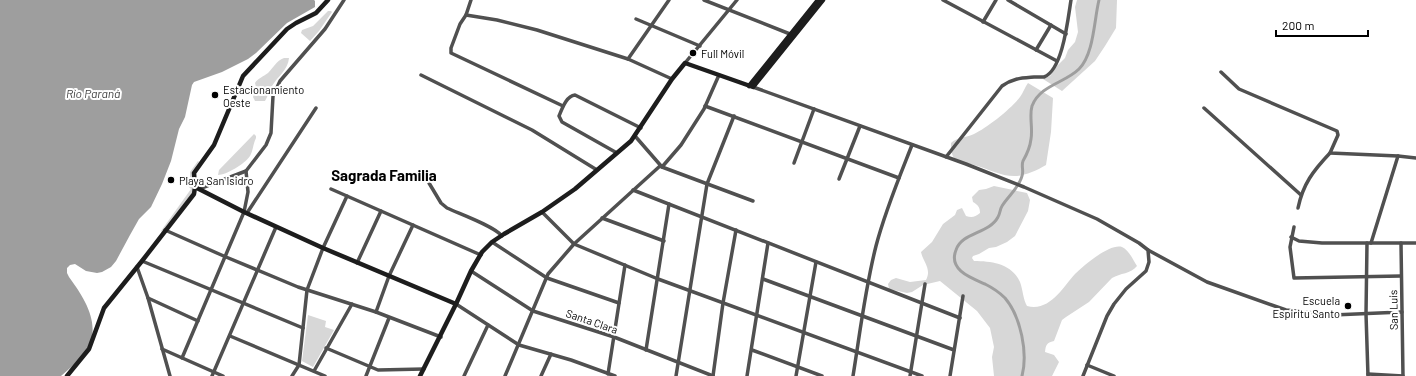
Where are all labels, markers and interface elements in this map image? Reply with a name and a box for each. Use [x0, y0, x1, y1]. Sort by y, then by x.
scale bar [1276, 12, 1368, 38]
text: 200 m [1282, 18, 1314, 32]
place label: Full Móvil [701, 47, 744, 60]
marker: Full Móvil [688, 48, 698, 58]
place label: Estacionamiento Oeste [223, 83, 304, 109]
water label: Río Paraná [66, 86, 120, 100]
marker: Estacionamiento Oeste [210, 90, 220, 100]
district label: Sagrada Familia [331, 166, 437, 184]
place label: Playa San Isidro [179, 174, 253, 187]
marker: Playa San Isidro [166, 175, 176, 185]
street label: San Luis [1386, 290, 1400, 330]
place label: Escuela Espiritu Santo [1272, 294, 1340, 320]
marker: Escuela Espiritu Santo [1343, 301, 1353, 311]
street label: Santa Clara [564, 306, 620, 336]

